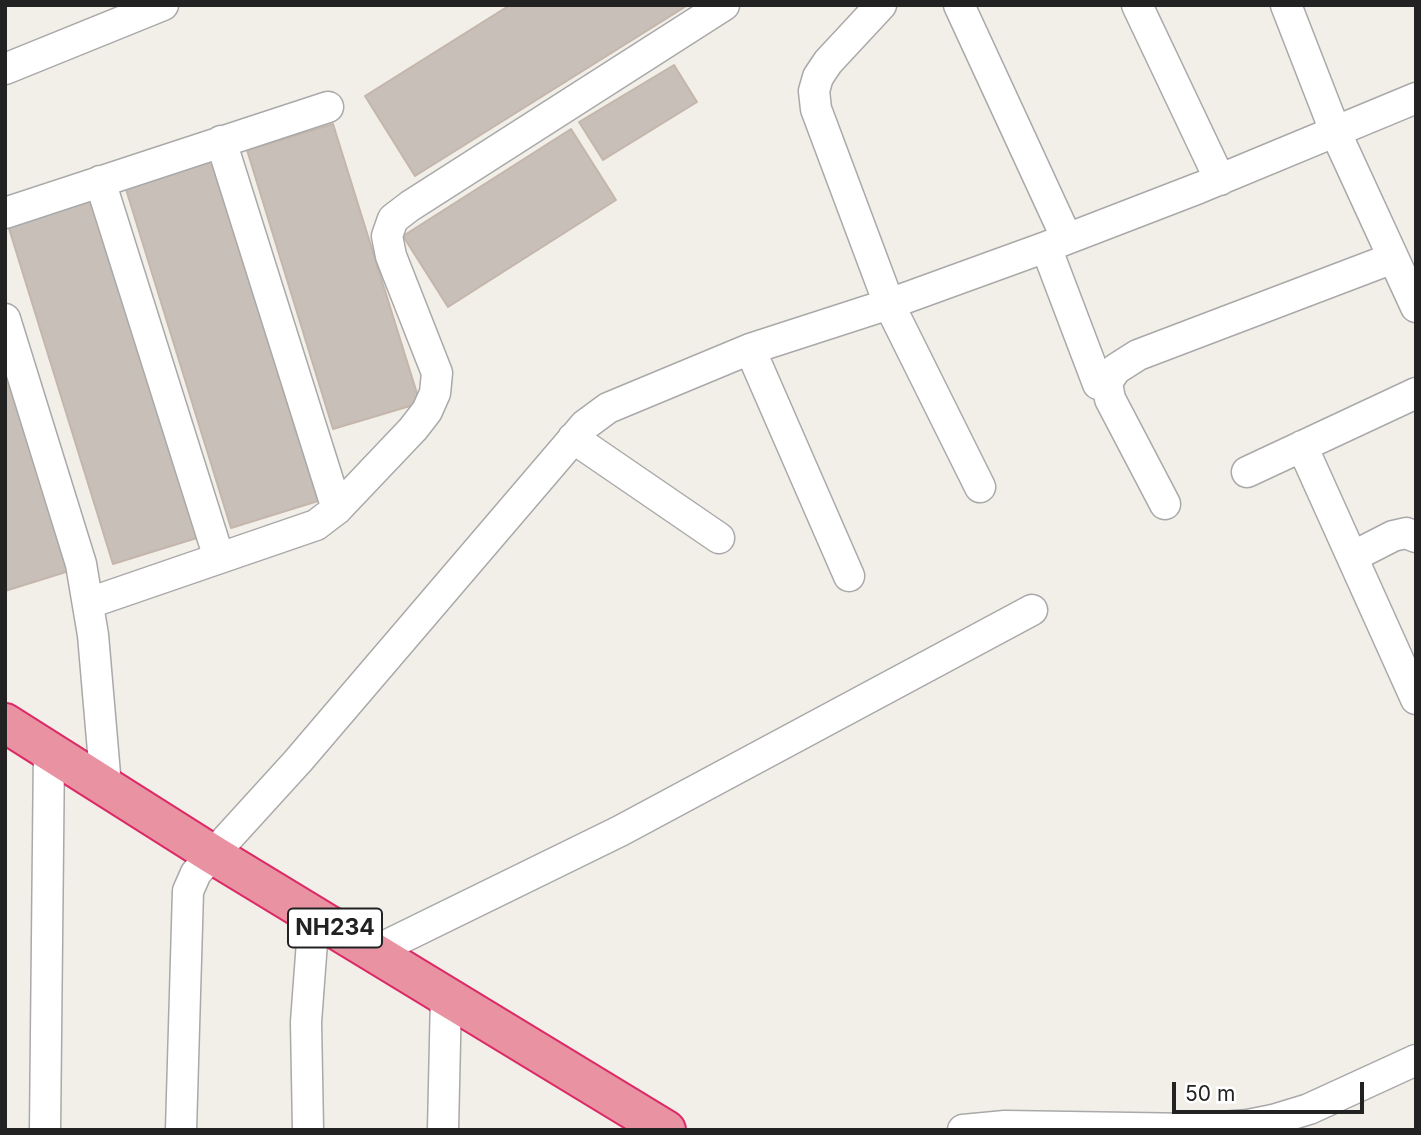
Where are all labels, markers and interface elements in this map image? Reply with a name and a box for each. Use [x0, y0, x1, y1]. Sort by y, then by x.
road number: NH234 [288, 909, 382, 948]
scale bar [1176, 1068, 1368, 1112]
text: 50 m [1185, 1081, 1235, 1106]

